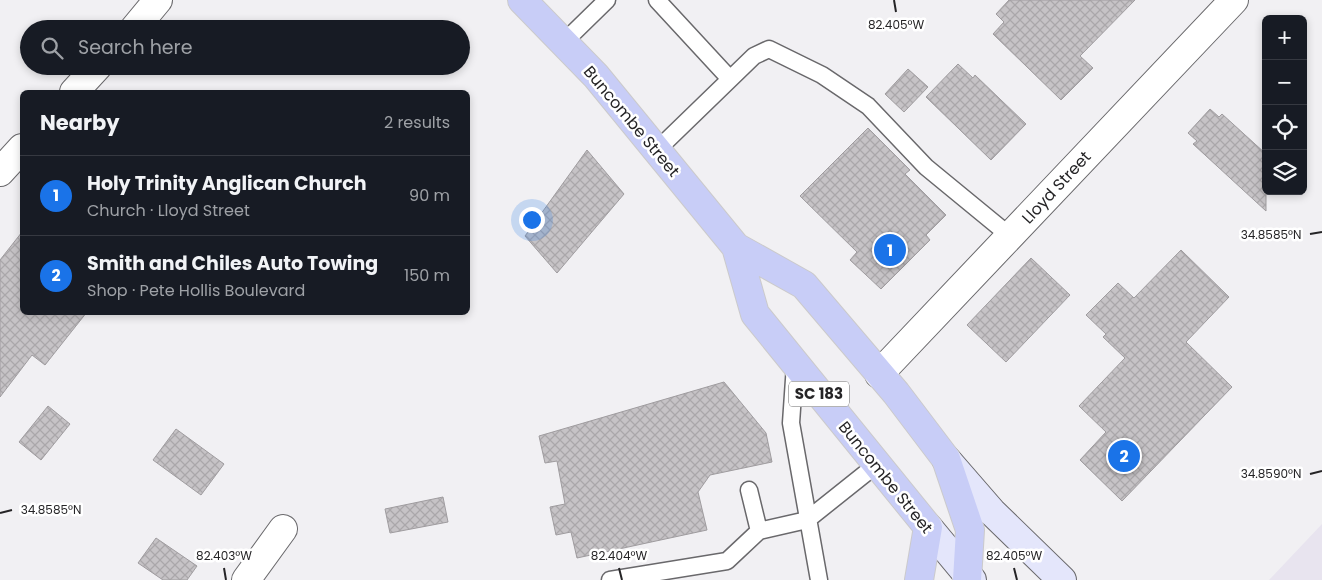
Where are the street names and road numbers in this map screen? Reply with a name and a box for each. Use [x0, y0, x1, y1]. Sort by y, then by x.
street label: Buncombe Street [578, 61, 685, 182]
street label: Lloyd Street [1017, 146, 1096, 229]
road number: SC 183 [789, 382, 849, 406]
street label: Buncombe Street [833, 416, 938, 539]

